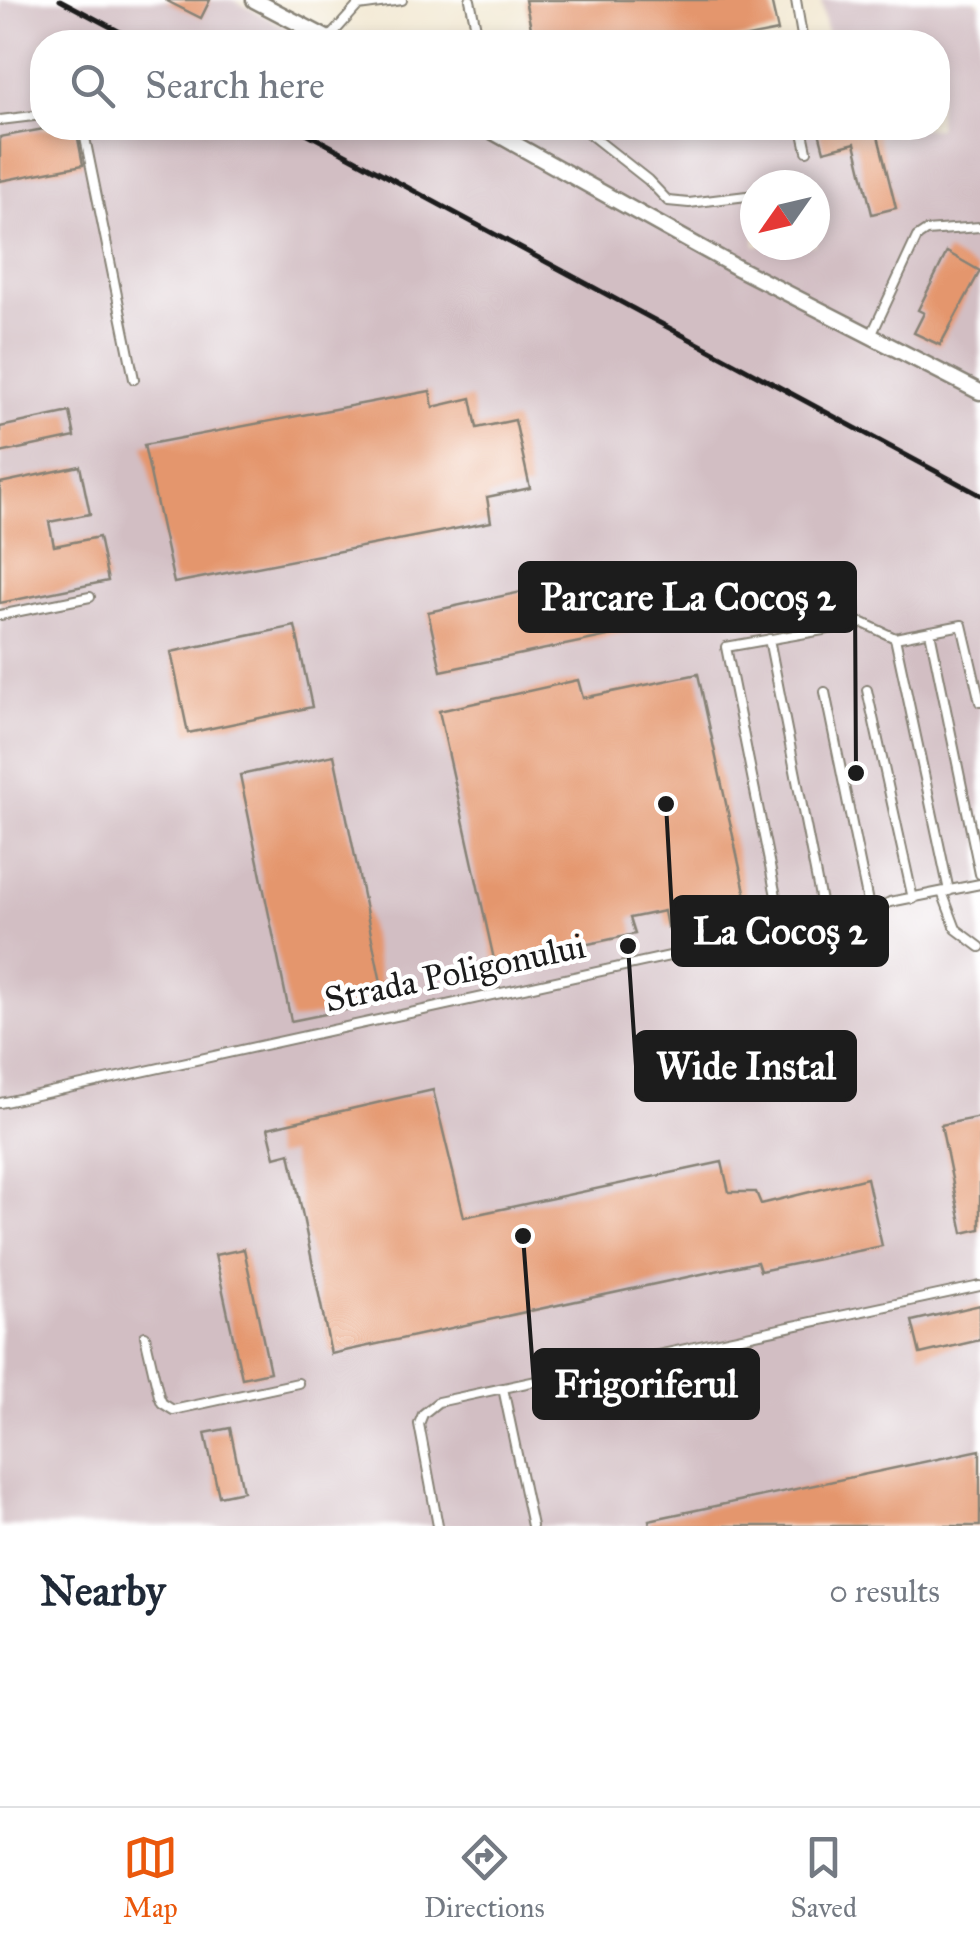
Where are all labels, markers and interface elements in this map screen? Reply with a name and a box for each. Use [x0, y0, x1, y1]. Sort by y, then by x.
search box [30, 30, 950, 140]
icon: search [65, 58, 120, 113]
text: Search here [145, 62, 325, 108]
north arrow [740, 170, 830, 260]
callout: Parcare La Cocoș 2 [520, 563, 855, 631]
text: Parcare La Cocoș 2 [540, 574, 837, 621]
callout: La Cocoș 2 [673, 897, 887, 965]
text: La Cocoș 2 [693, 908, 868, 955]
street label: Strada Poligonului [321, 924, 590, 1022]
callout: Wide Instal [636, 1032, 855, 1100]
text: Wide Instal [656, 1043, 837, 1089]
callout: Frigoriferul [534, 1350, 758, 1418]
text: Frigoriferul [554, 1361, 739, 1407]
text: Nearby [40, 1565, 165, 1617]
text: 0 results [829, 1572, 940, 1611]
tab: Map [123, 1830, 178, 1925]
tab: Directions [424, 1830, 545, 1925]
tab: Saved [791, 1830, 857, 1925]

